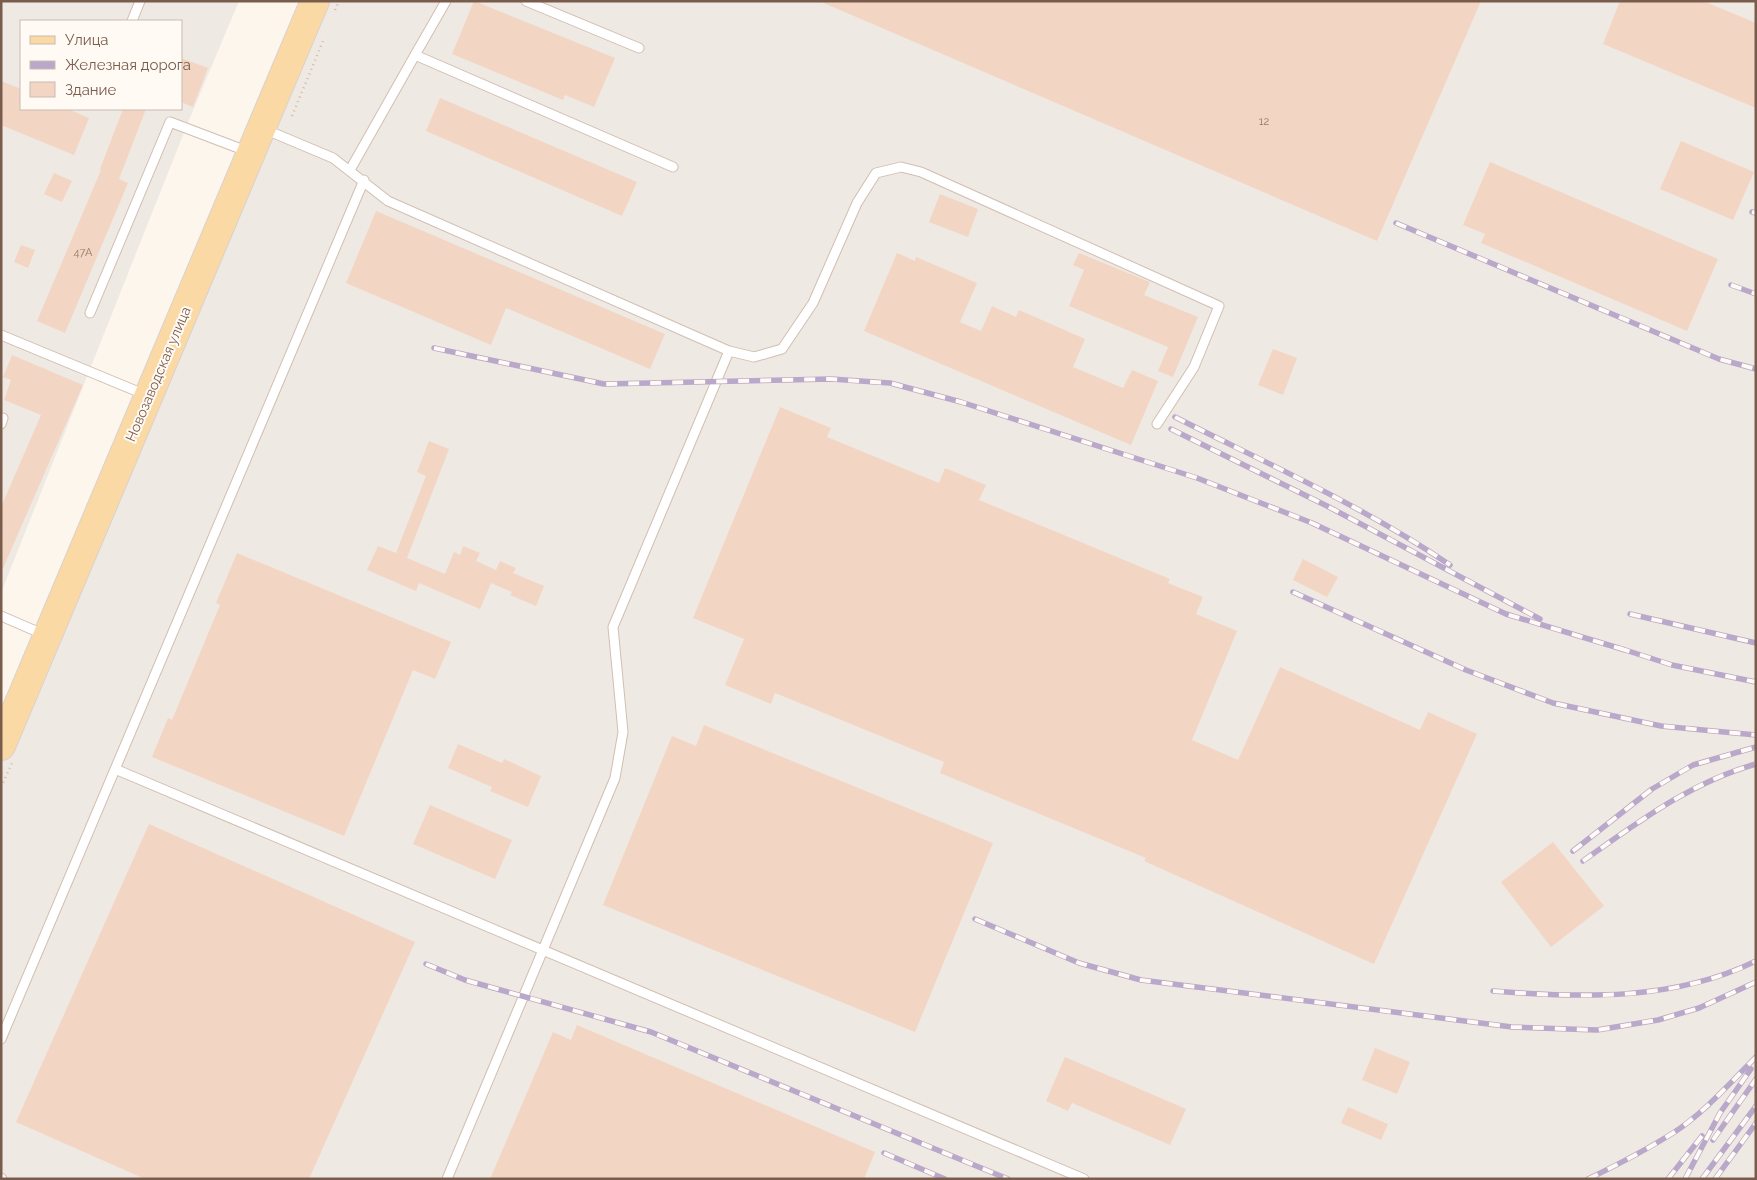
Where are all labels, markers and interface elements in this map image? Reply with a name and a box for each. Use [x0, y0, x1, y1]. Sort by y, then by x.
legend [20, 20, 182, 110]
text: Улица [65, 31, 109, 49]
text: Железная дорога [65, 56, 191, 74]
text: Здание [65, 81, 117, 99]
house number: 12 [1259, 115, 1269, 128]
house number: 47А [74, 246, 93, 259]
street label: Новозаводская улица [122, 304, 194, 444]

